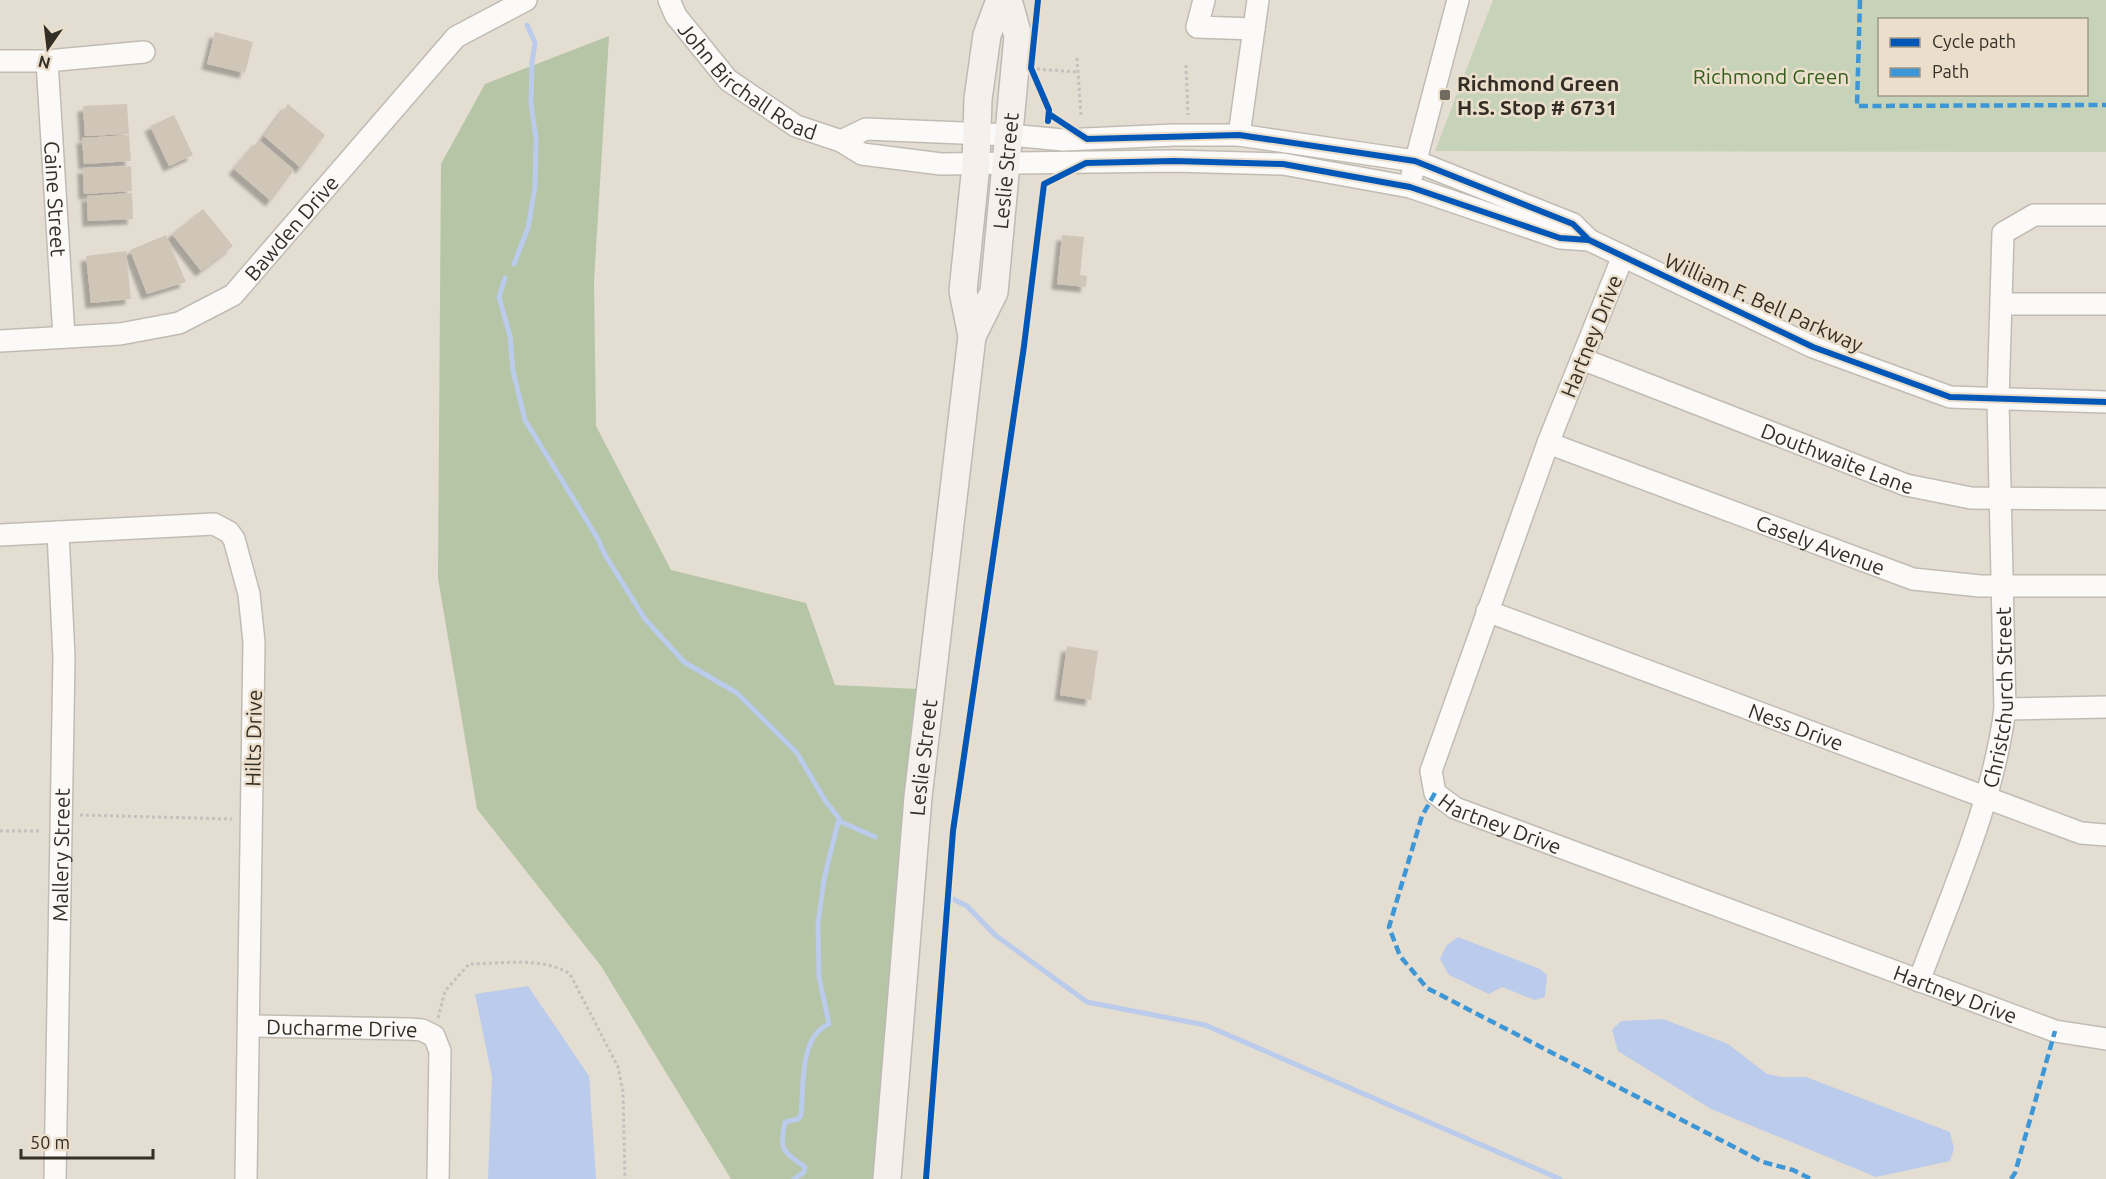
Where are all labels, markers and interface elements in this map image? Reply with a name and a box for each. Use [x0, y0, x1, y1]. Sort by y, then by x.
street label: John Birchall Road [674, 17, 820, 144]
north arrow [18, 18, 78, 78]
legend [1878, 18, 2088, 96]
text: Cycle path [1932, 31, 2016, 51]
text: N [36, 52, 52, 73]
text: Path [1932, 61, 1969, 81]
park label: Richmond Green [1693, 64, 1849, 88]
place label: Richmond Green H.S. Stop # 6731 [1457, 71, 1619, 119]
marker: Richmond Green H.S. Stop # 6731 [1438, 88, 1452, 102]
street label: Leslie Street [988, 111, 1023, 230]
street label: Caine Street [40, 140, 71, 257]
street label: Bawden Drive [239, 170, 343, 285]
street label: William F. Bell Parkway [1661, 247, 1867, 357]
street label: Hartney Drive [1556, 271, 1626, 401]
street label: Douthwaite Lane [1758, 418, 1915, 498]
street label: Casely Avenue [1753, 510, 1888, 580]
street label: Christchurch Street [1977, 607, 2017, 791]
street label: Hilts Drive [240, 689, 266, 787]
street label: Leslie Street [905, 698, 941, 817]
street label: Ness Drive [1745, 698, 1847, 755]
street label: Mallery Street [47, 788, 74, 922]
street label: Hartney Drive [1434, 788, 1565, 859]
street label: Hartney Drive [1890, 960, 2021, 1028]
street label: Ducharme Drive [266, 1014, 419, 1042]
scale bar [21, 1122, 153, 1160]
text: 50 m [30, 1132, 70, 1152]

